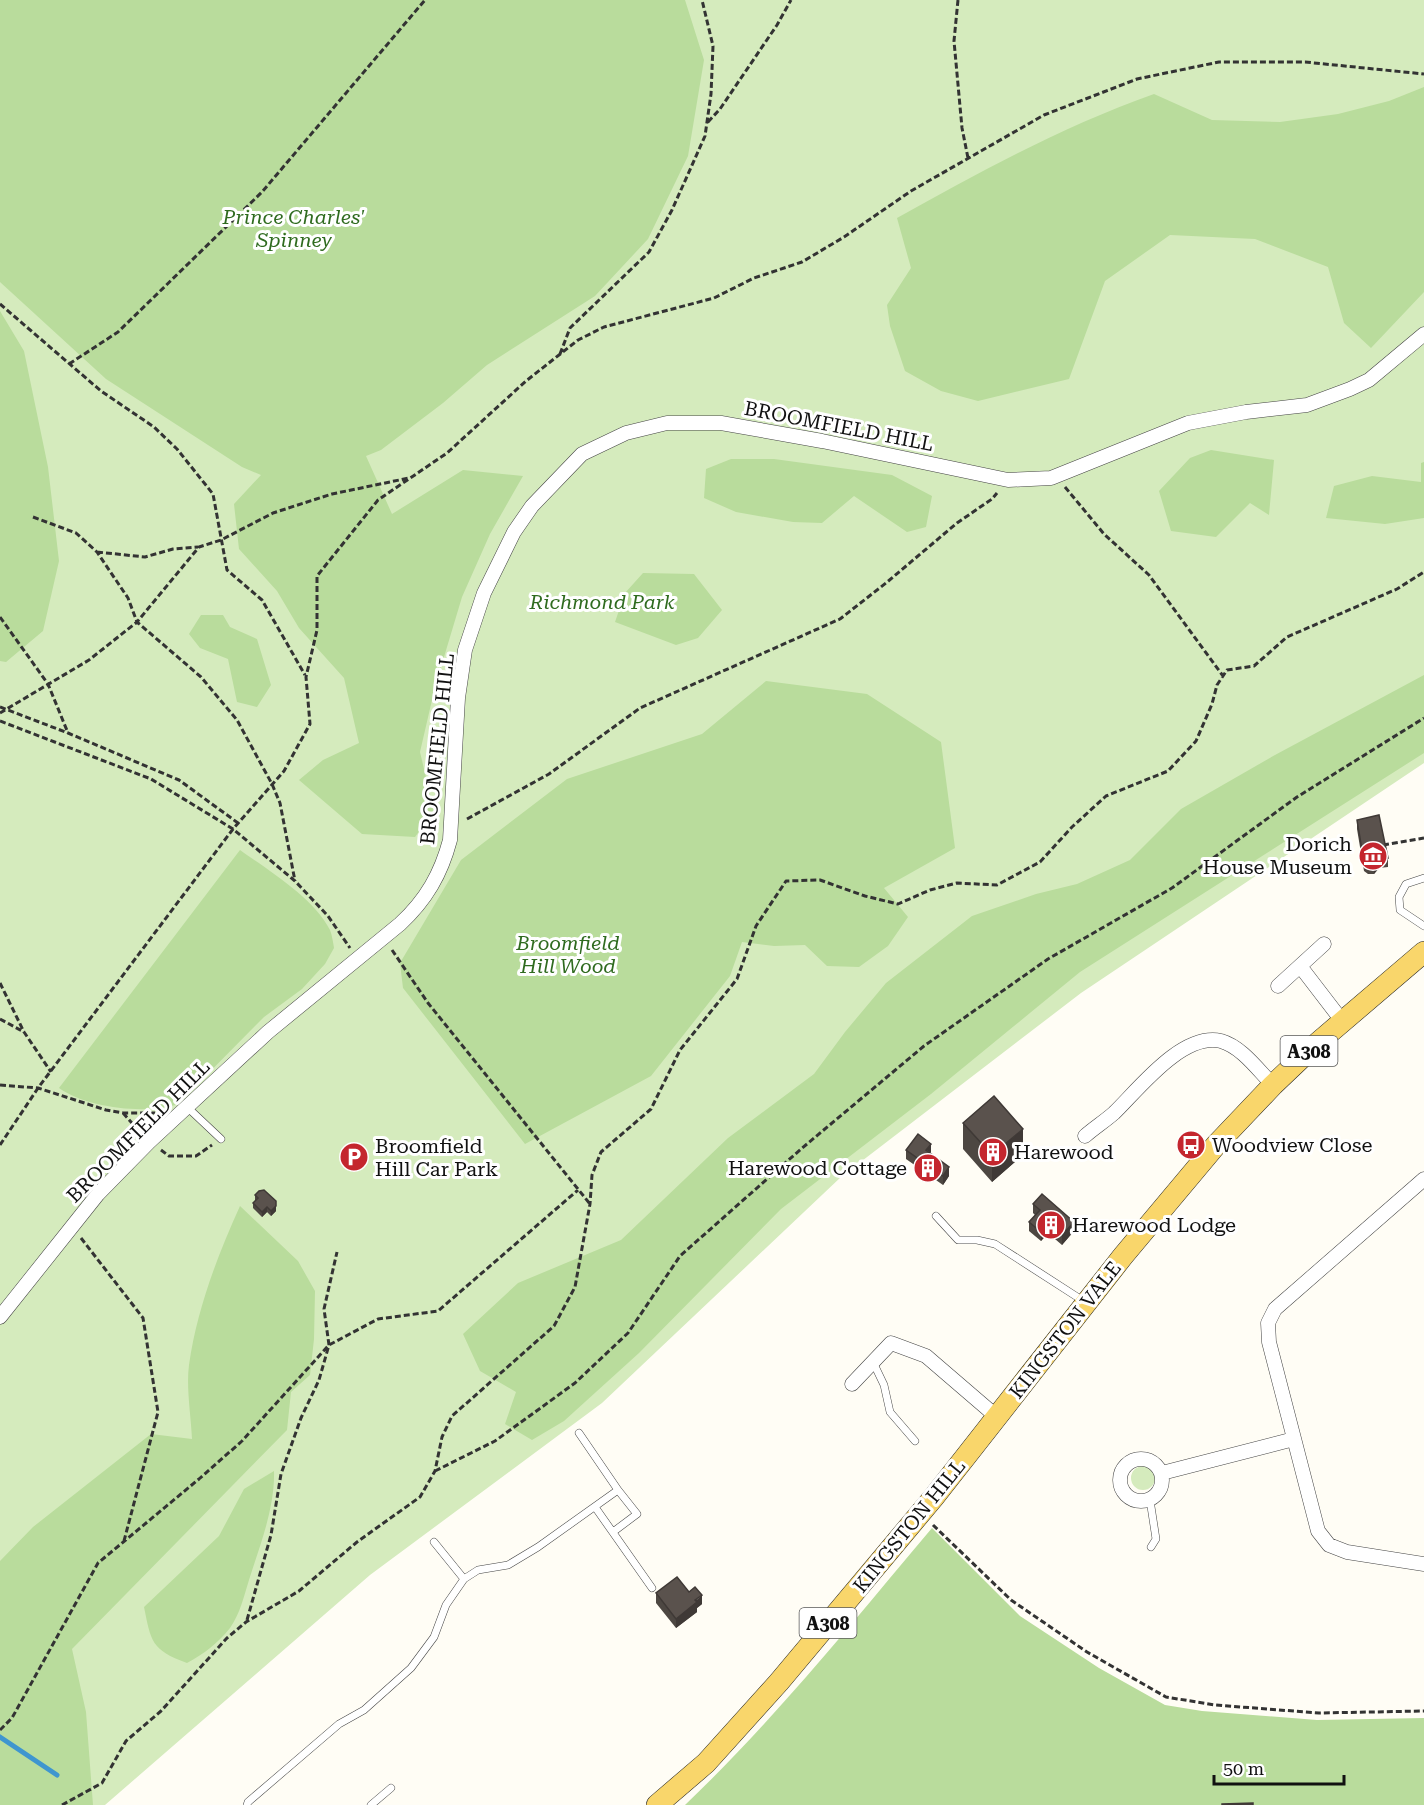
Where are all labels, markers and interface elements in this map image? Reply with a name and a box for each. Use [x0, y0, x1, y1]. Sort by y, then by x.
park label: Prince Charles' Spinney [222, 205, 365, 252]
street label: BROOMFIELD HILL [742, 396, 936, 456]
park label: Richmond Park [528, 590, 675, 614]
street label: BROOMFIELD HILL [415, 652, 459, 846]
place label: Dorich House Museum [1203, 832, 1352, 879]
museum icon: Dorich House Museum [1357, 840, 1389, 872]
park label: Broomfield Hill Wood [515, 931, 620, 978]
road number: A308 [1280, 1036, 1338, 1066]
street label: BROOMFIELD HILL [62, 1055, 214, 1207]
bus stop icon: Woodview Close [1175, 1129, 1207, 1161]
place label: Woodview Close [1212, 1133, 1372, 1157]
place label: Broomfield Hill Car Park [375, 1134, 498, 1181]
building icon: Harewood [977, 1136, 1009, 1168]
place label: Harewood [1014, 1140, 1114, 1164]
parking icon: Broomfield Hill Car Park [338, 1141, 370, 1173]
building icon: Harewood Cottage [912, 1152, 944, 1184]
place label: Harewood Cottage [728, 1156, 907, 1180]
building icon: Harewood Lodge [1035, 1209, 1067, 1241]
place label: Harewood Lodge [1072, 1213, 1236, 1237]
street label: KINGSTON VALE [1004, 1257, 1126, 1403]
street label: KINGSTON HILL [848, 1454, 970, 1598]
road number: A308 [800, 1608, 856, 1638]
scale bar [1214, 1748, 1344, 1786]
text: 50 m [1223, 1758, 1264, 1779]

